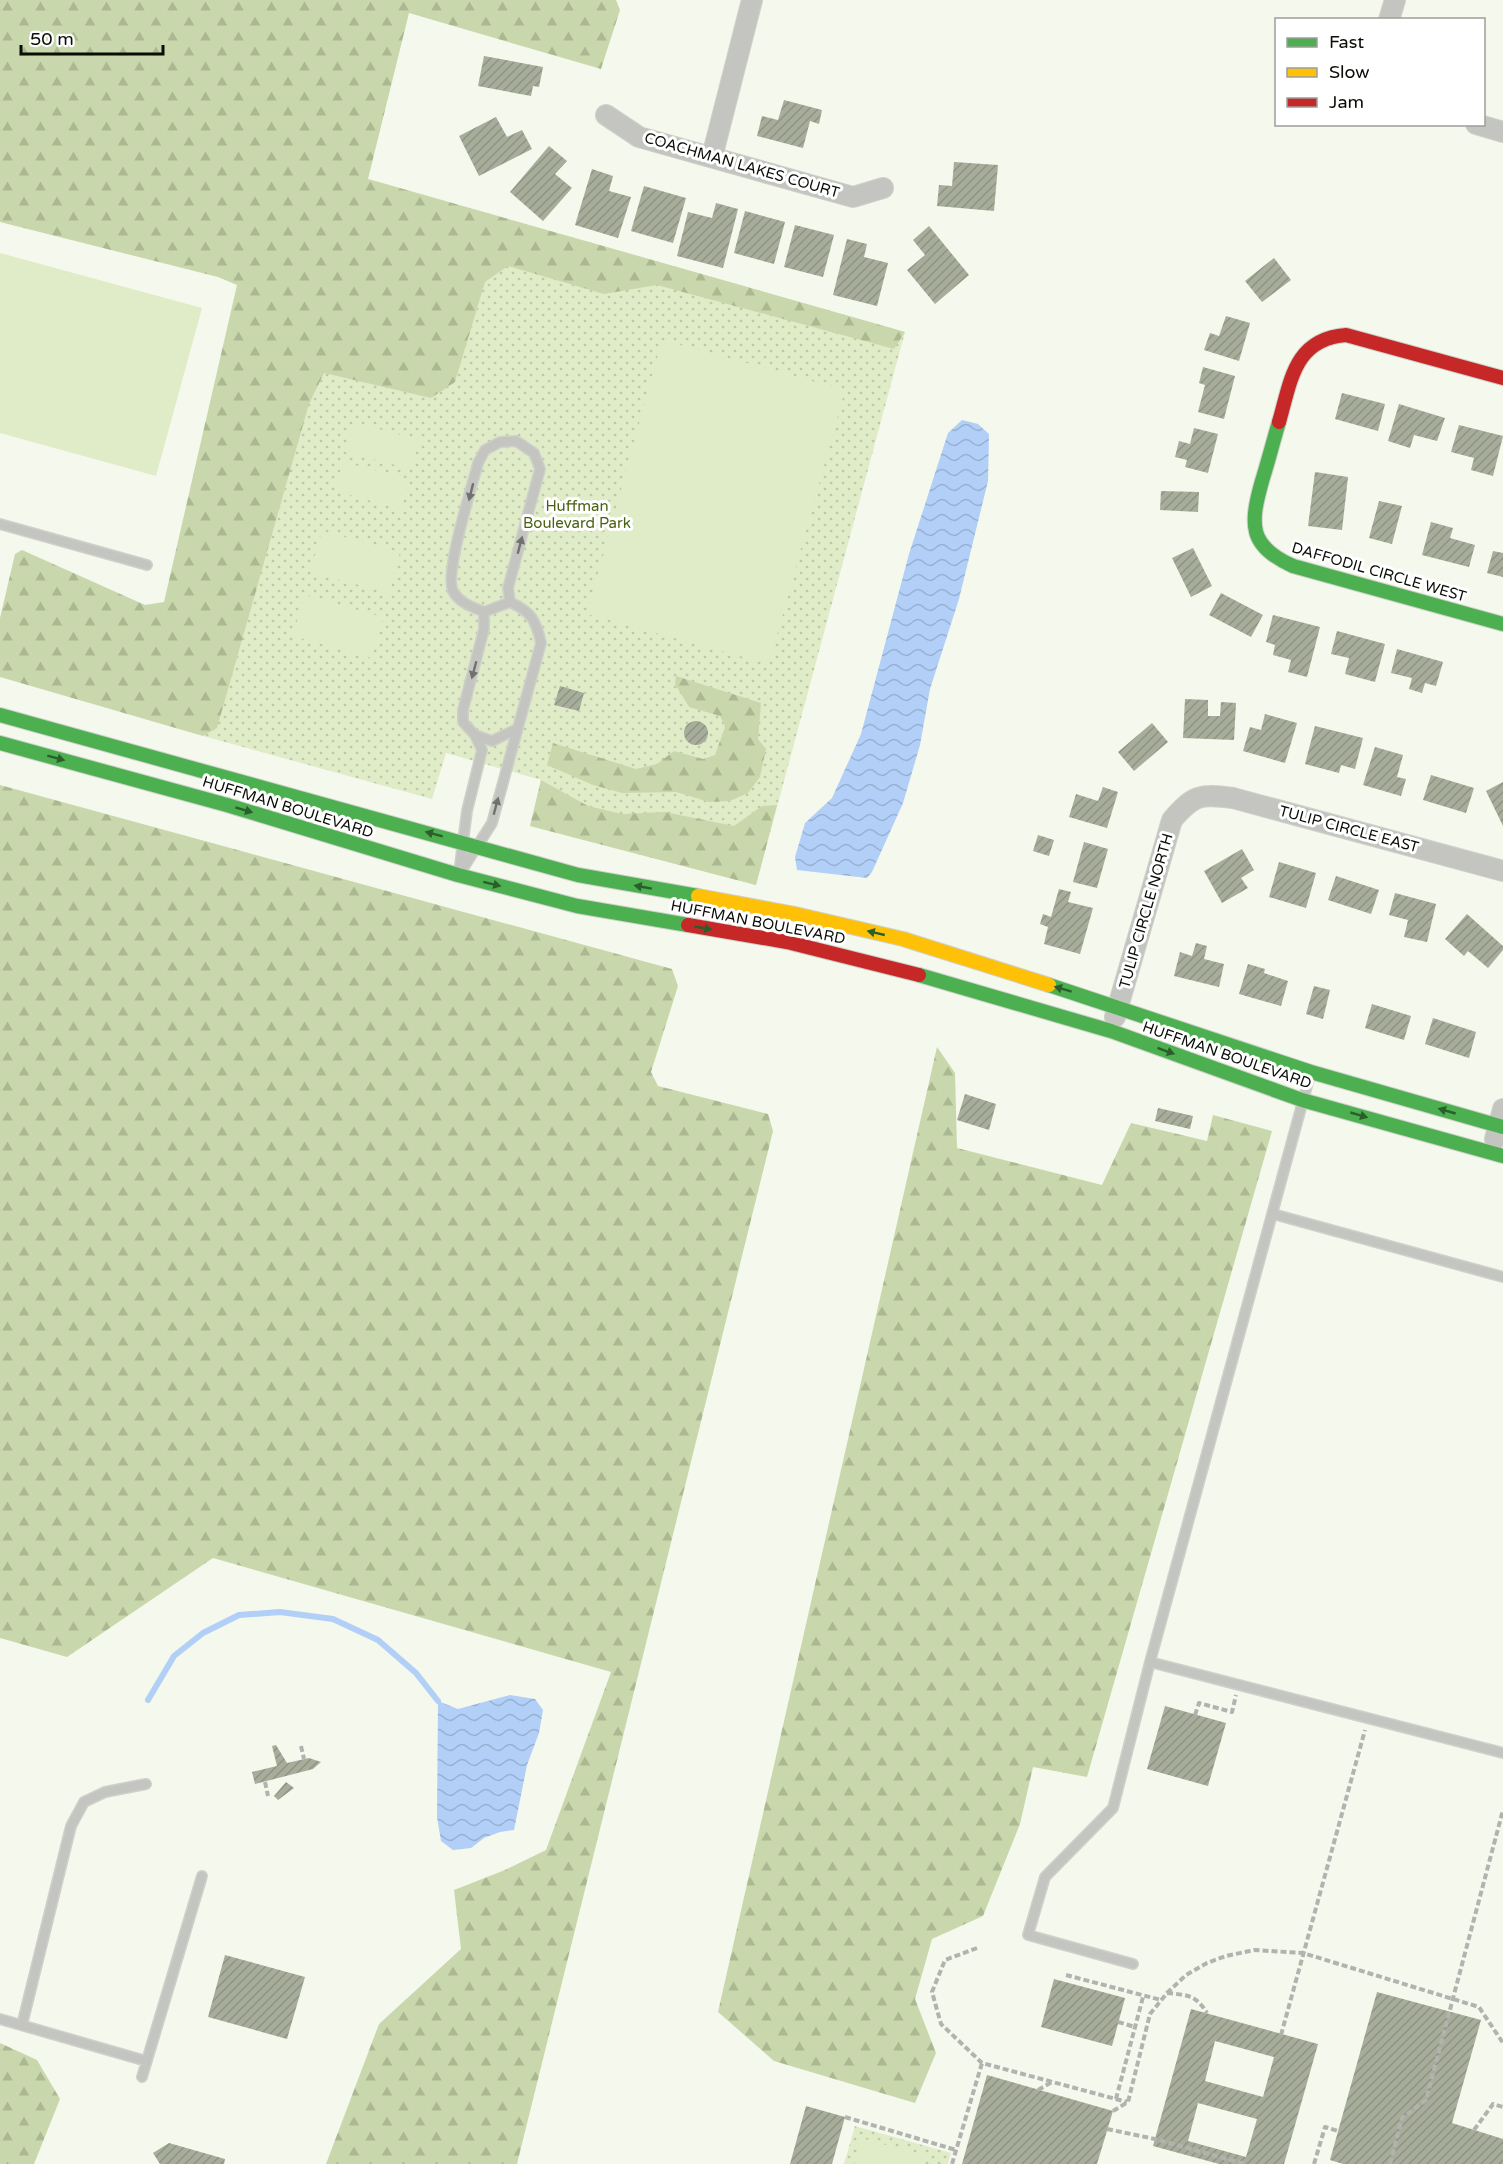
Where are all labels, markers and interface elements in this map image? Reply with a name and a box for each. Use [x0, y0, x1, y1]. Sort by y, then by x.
scale bar [21, 18, 164, 56]
legend [1275, 18, 1485, 126]
text: 50 m [30, 28, 74, 50]
text: Fast [1329, 31, 1364, 53]
text: Slow [1329, 61, 1370, 83]
text: Jam [1329, 91, 1364, 113]
street label: COACHMAN LAKES COURT [642, 128, 842, 202]
one-way arrow [465, 482, 475, 501]
park label: Huffman Boulevard Park [523, 497, 631, 532]
one-way arrow [516, 536, 525, 554]
street label: DAFFODIL CIRCLE WEST [1290, 538, 1468, 606]
one-way arrow [468, 660, 478, 679]
one-way arrow [47, 754, 66, 764]
street label: HUFFMAN BOULEVARD [200, 772, 376, 842]
one-way arrow [492, 797, 501, 815]
street label: TULIP CIRCLE EAST [1277, 802, 1421, 856]
one-way arrow [235, 806, 253, 815]
one-way arrow [425, 829, 443, 838]
street label: TULIP CIRCLE NORTH [1115, 831, 1177, 991]
one-way arrow [483, 880, 501, 889]
one-way arrow [634, 882, 653, 891]
street label: HUFFMAN BOULEVARD [669, 896, 847, 948]
one-way arrow [694, 923, 713, 932]
one-way arrow [867, 927, 885, 937]
one-way arrow [1054, 984, 1072, 993]
street label: HUFFMAN BOULEVARD [1140, 1018, 1314, 1092]
one-way arrow [1157, 1047, 1175, 1057]
one-way arrow [1438, 1106, 1456, 1115]
one-way arrow [1350, 1111, 1368, 1121]

